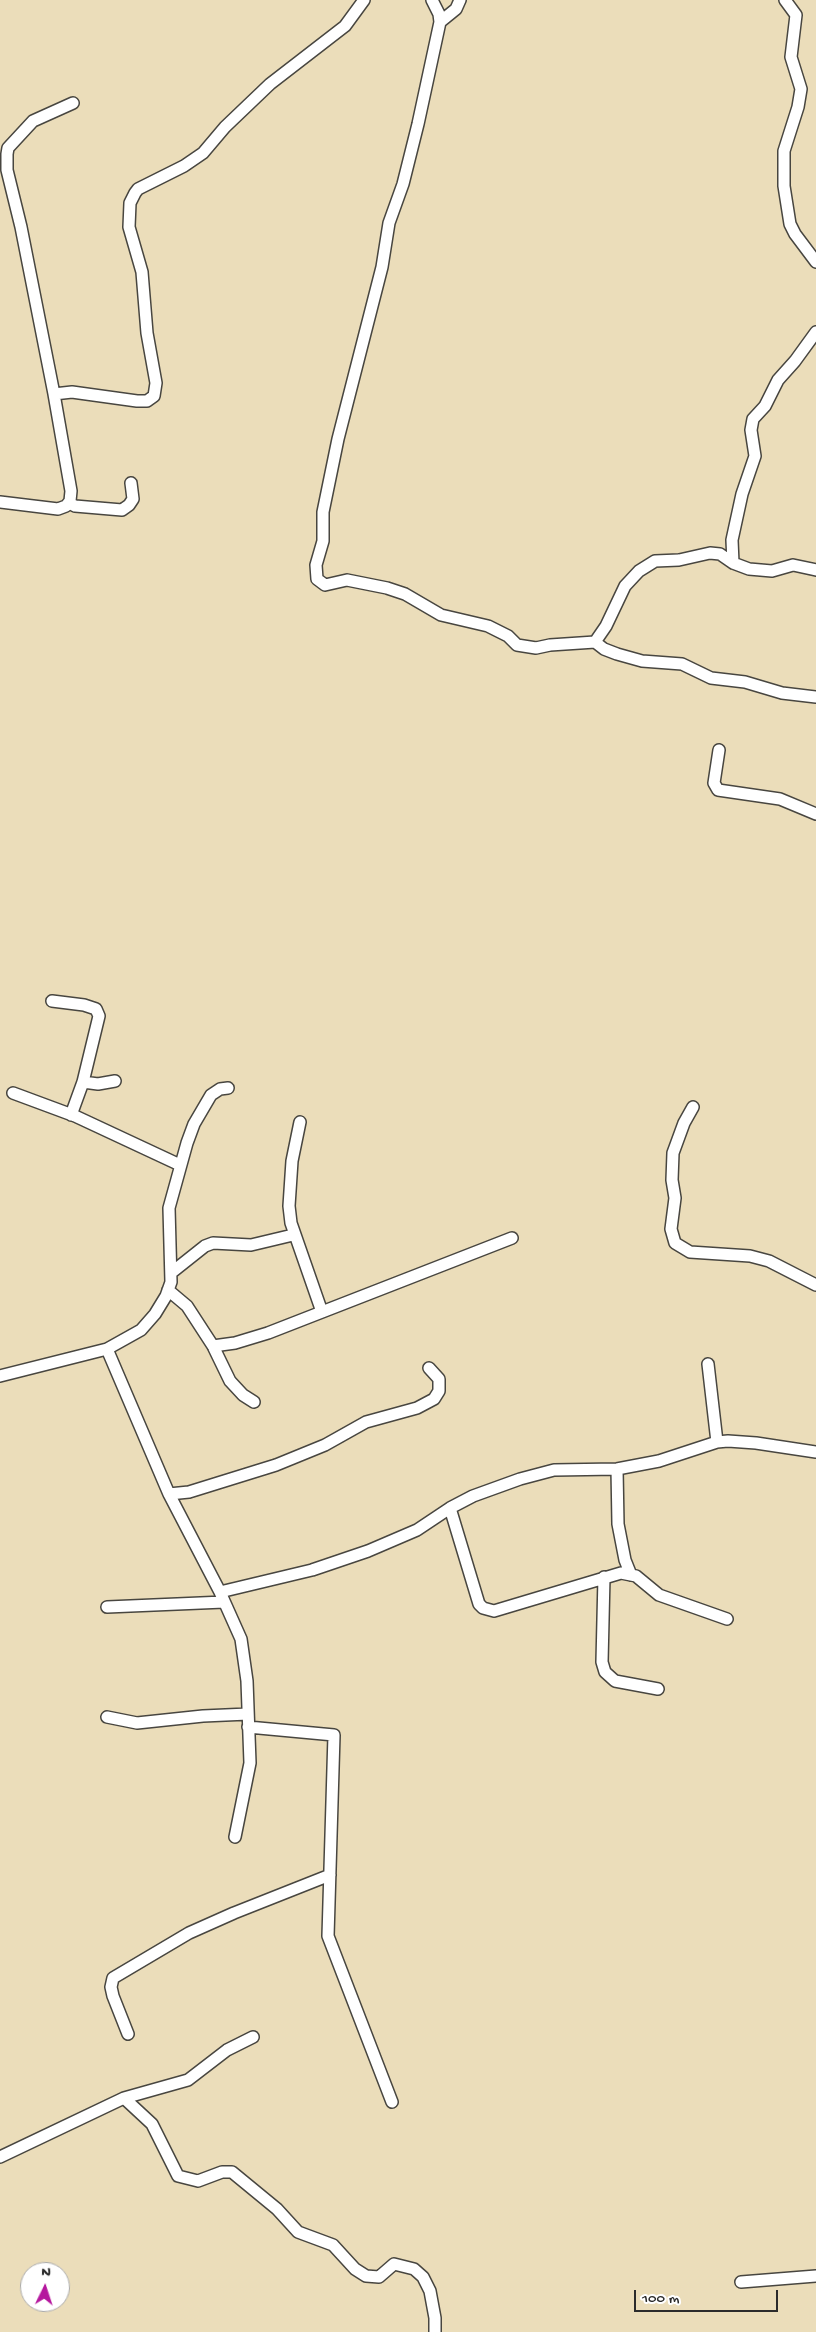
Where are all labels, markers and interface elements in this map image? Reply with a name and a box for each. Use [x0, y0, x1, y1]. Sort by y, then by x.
north arrow [20, 2262, 70, 2312]
text: N [41, 2264, 51, 2281]
scale bar [636, 2280, 780, 2312]
text: 100 m [642, 2290, 679, 2308]

